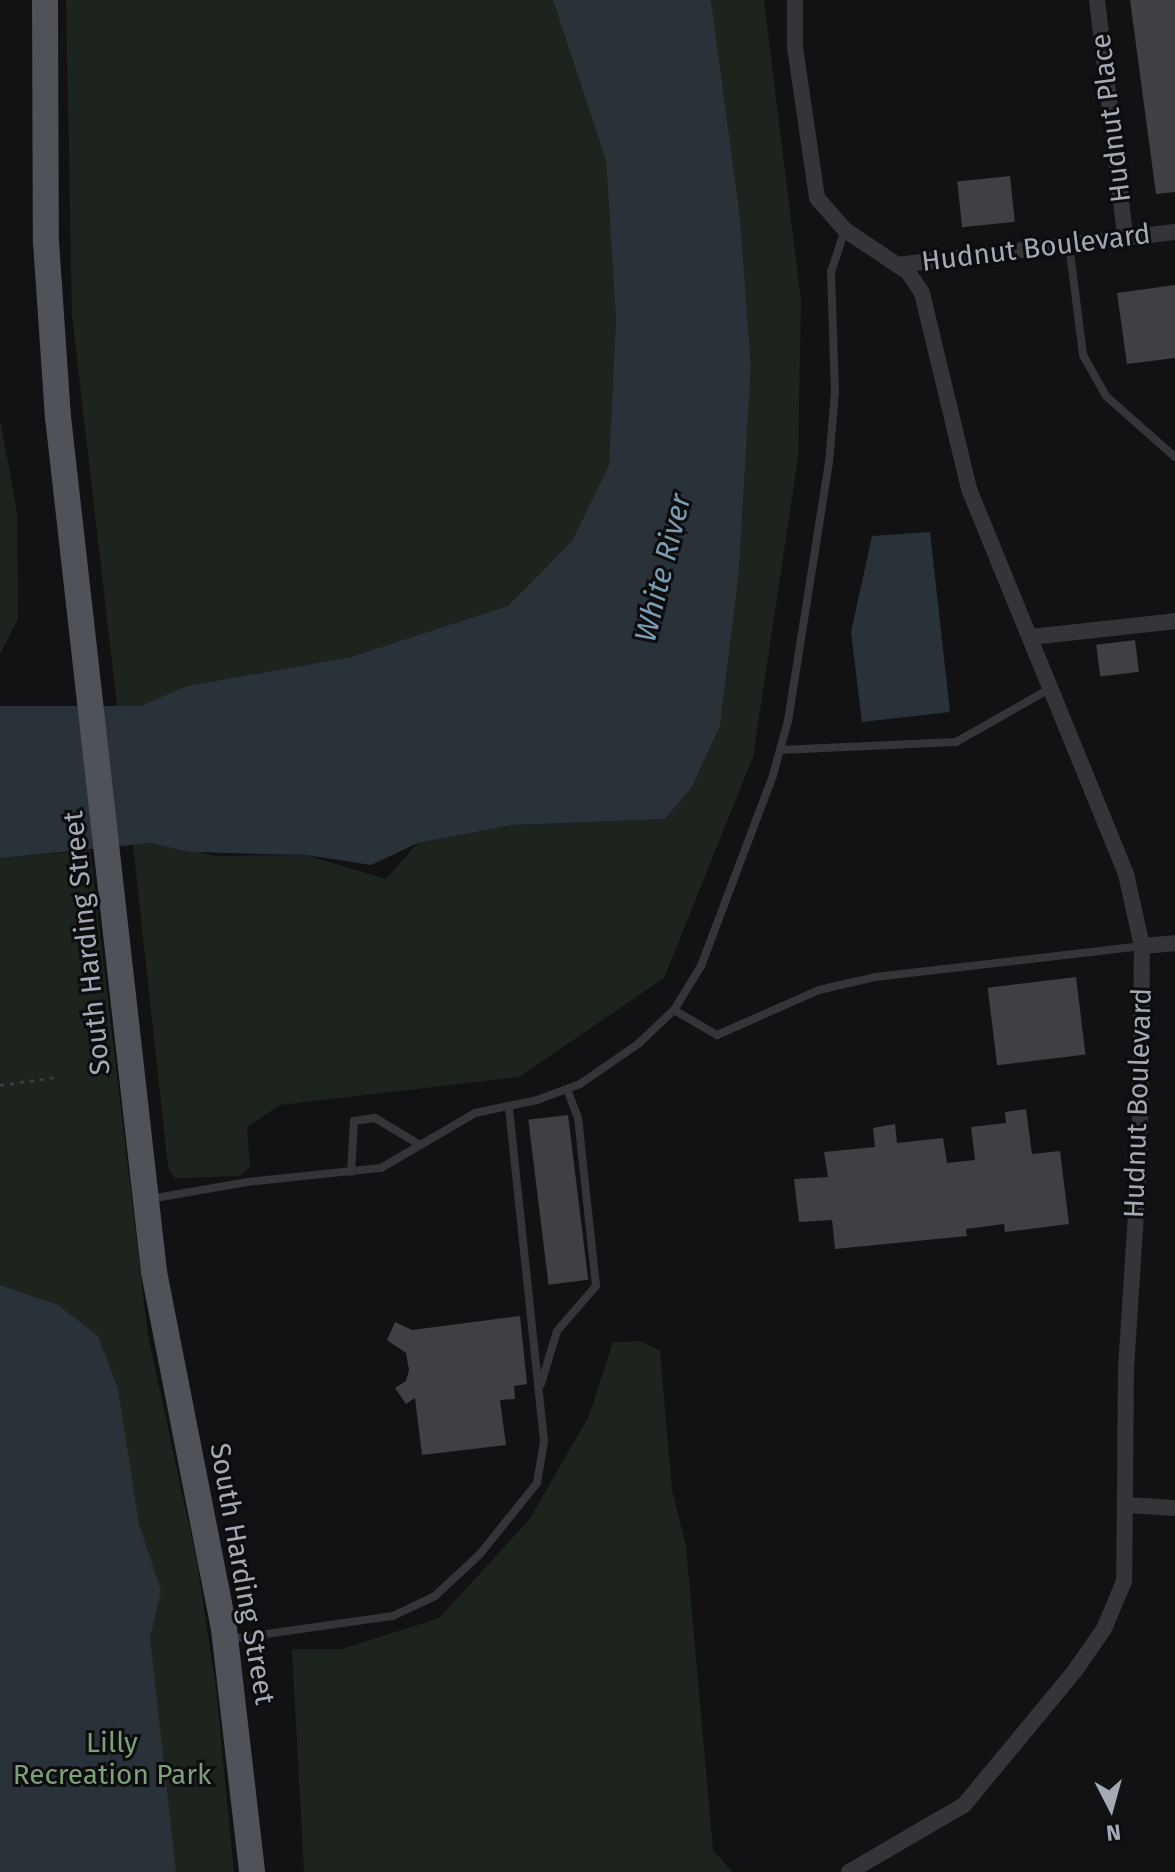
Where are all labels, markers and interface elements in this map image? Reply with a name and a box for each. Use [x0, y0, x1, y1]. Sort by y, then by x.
street label: Hudnut Place [1084, 32, 1138, 204]
street label: Hudnut Boulevard [920, 217, 1152, 279]
water label: White River [627, 490, 699, 646]
street label: South Harding Street [56, 809, 118, 1077]
street label: Hudnut Boulevard [1117, 987, 1159, 1219]
street label: South Harding Street [202, 1441, 282, 1707]
park label: Lilly Recreation Park [13, 1726, 211, 1792]
north arrow [1071, 1768, 1151, 1848]
text: N [1105, 1818, 1122, 1847]

